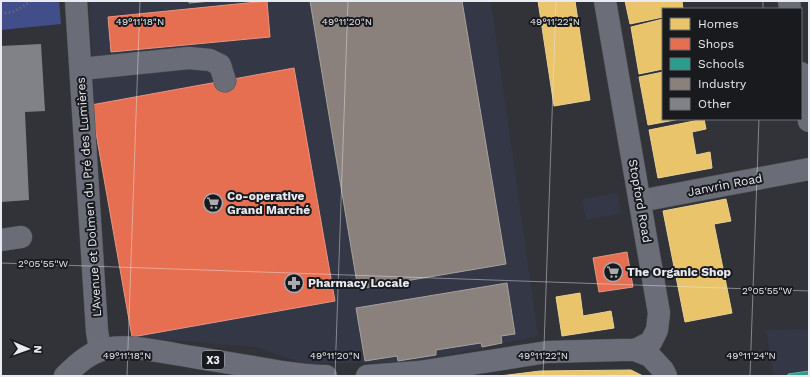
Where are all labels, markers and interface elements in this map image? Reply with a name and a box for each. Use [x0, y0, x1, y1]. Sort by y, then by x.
legend [662, 8, 802, 120]
text: 49°11'18"N [116, 16, 164, 27]
text: 49°11'20"N [322, 16, 372, 27]
text: 49°11'22"N [530, 16, 580, 27]
text: Homes [698, 17, 739, 31]
text: Shops [698, 37, 734, 51]
text: Schools [698, 57, 744, 71]
street label: L'Avenue et Dolmen du Pré des Lumières [74, 77, 104, 317]
text: Industry [698, 77, 747, 91]
text: Other [698, 97, 731, 111]
street label: Stopford Road [626, 158, 654, 244]
street label: Janvrin Road [686, 171, 764, 199]
place label: Co-operative Grand Marché [227, 189, 310, 217]
supermarket icon: Co-operative Grand Marché [202, 192, 224, 214]
text: 2°05'55"W [18, 258, 68, 269]
supermarket icon: The Organic Shop [602, 261, 624, 283]
place label: The Organic Shop [627, 265, 732, 279]
pharmacy icon: Pharmacy Locale [283, 272, 305, 294]
place label: Pharmacy Locale [308, 276, 409, 290]
text: 2°05'55"W [742, 285, 792, 296]
north arrow [8, 329, 48, 369]
text: N [31, 345, 44, 354]
text: 49°11'18"N [103, 350, 151, 361]
text: 49°11'20"N [310, 350, 360, 361]
text: 49°11'22"N [518, 350, 568, 361]
text: 49°11'24"N [726, 350, 776, 361]
road number: X3 [202, 351, 224, 369]

